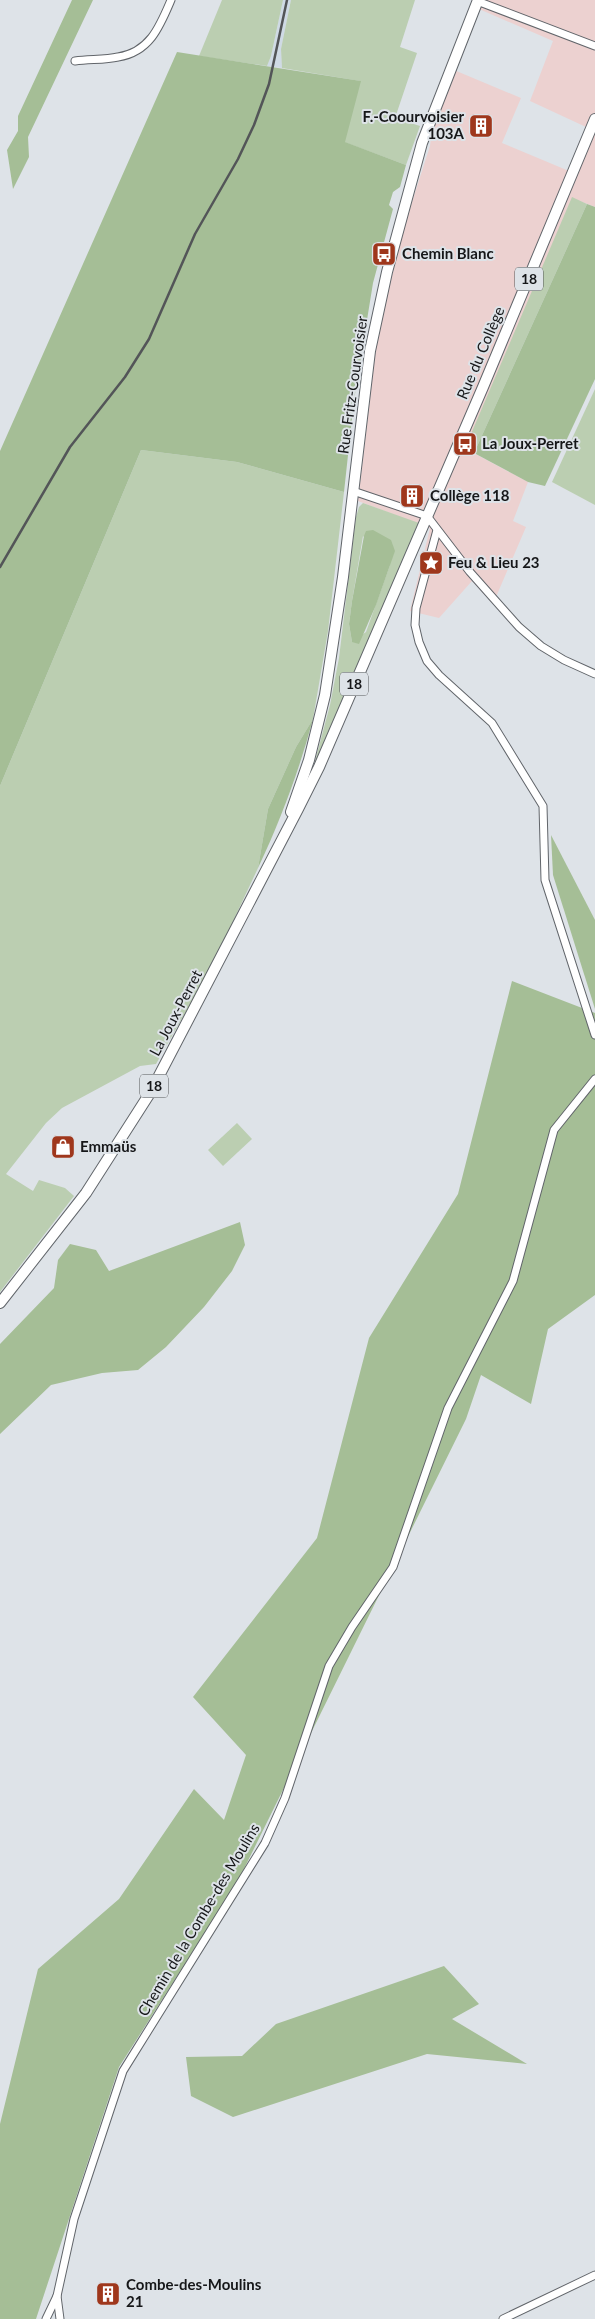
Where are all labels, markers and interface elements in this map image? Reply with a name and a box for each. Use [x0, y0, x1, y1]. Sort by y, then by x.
place label: F.-Coourvoisier 103A [362, 107, 465, 142]
building icon: F.-Coourvoisier 103A [468, 113, 494, 139]
bus stop icon: Chemin Blanc [371, 241, 397, 267]
place label: Chemin Blanc [402, 244, 494, 262]
road number: 18 [515, 268, 543, 290]
street label: Rue du Collège [452, 304, 508, 402]
street label: Rue Fritz-Courvoisier [333, 314, 371, 455]
bus stop icon: La Joux-Perret [452, 431, 478, 457]
place label: La Joux-Perret [482, 434, 579, 452]
building icon: Collège 118 [399, 483, 425, 509]
place label: Collège 118 [430, 486, 510, 504]
place icon: Feu & Lieu 23 [418, 550, 444, 576]
place label: Feu & Lieu 23 [448, 553, 540, 571]
road number: 18 [340, 672, 368, 696]
street label: La Joux-Perret [145, 966, 206, 1059]
road number: 18 [140, 1074, 168, 1098]
shop icon: Emmaüs [50, 1134, 76, 1160]
place label: Emmaüs [80, 1137, 137, 1155]
street label: Chemin de la Combe-des Moulins [133, 1820, 263, 2019]
place label: Combe-des-Moulins 21 [126, 2275, 262, 2310]
building icon: Combe-des-Moulins 21 [95, 2281, 121, 2307]

